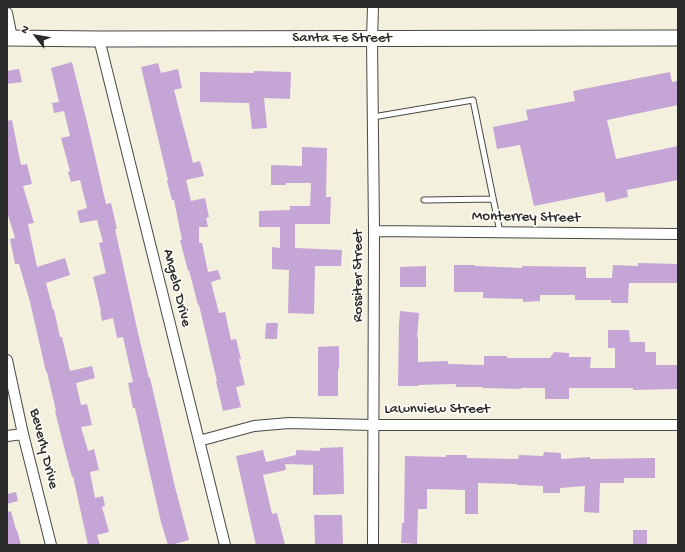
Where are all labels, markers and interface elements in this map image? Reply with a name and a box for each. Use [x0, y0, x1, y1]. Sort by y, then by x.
north arrow [16, 16, 56, 56]
text: N [19, 24, 33, 36]
street label: Santa Fe Street [292, 30, 392, 48]
street label: Monterrey Street [472, 208, 580, 228]
street label: Rossiter Street [350, 230, 368, 322]
street label: Angelo Drive [158, 247, 194, 329]
street label: Lawnview Street [384, 401, 490, 419]
street label: Beverly Drive [24, 407, 62, 491]

